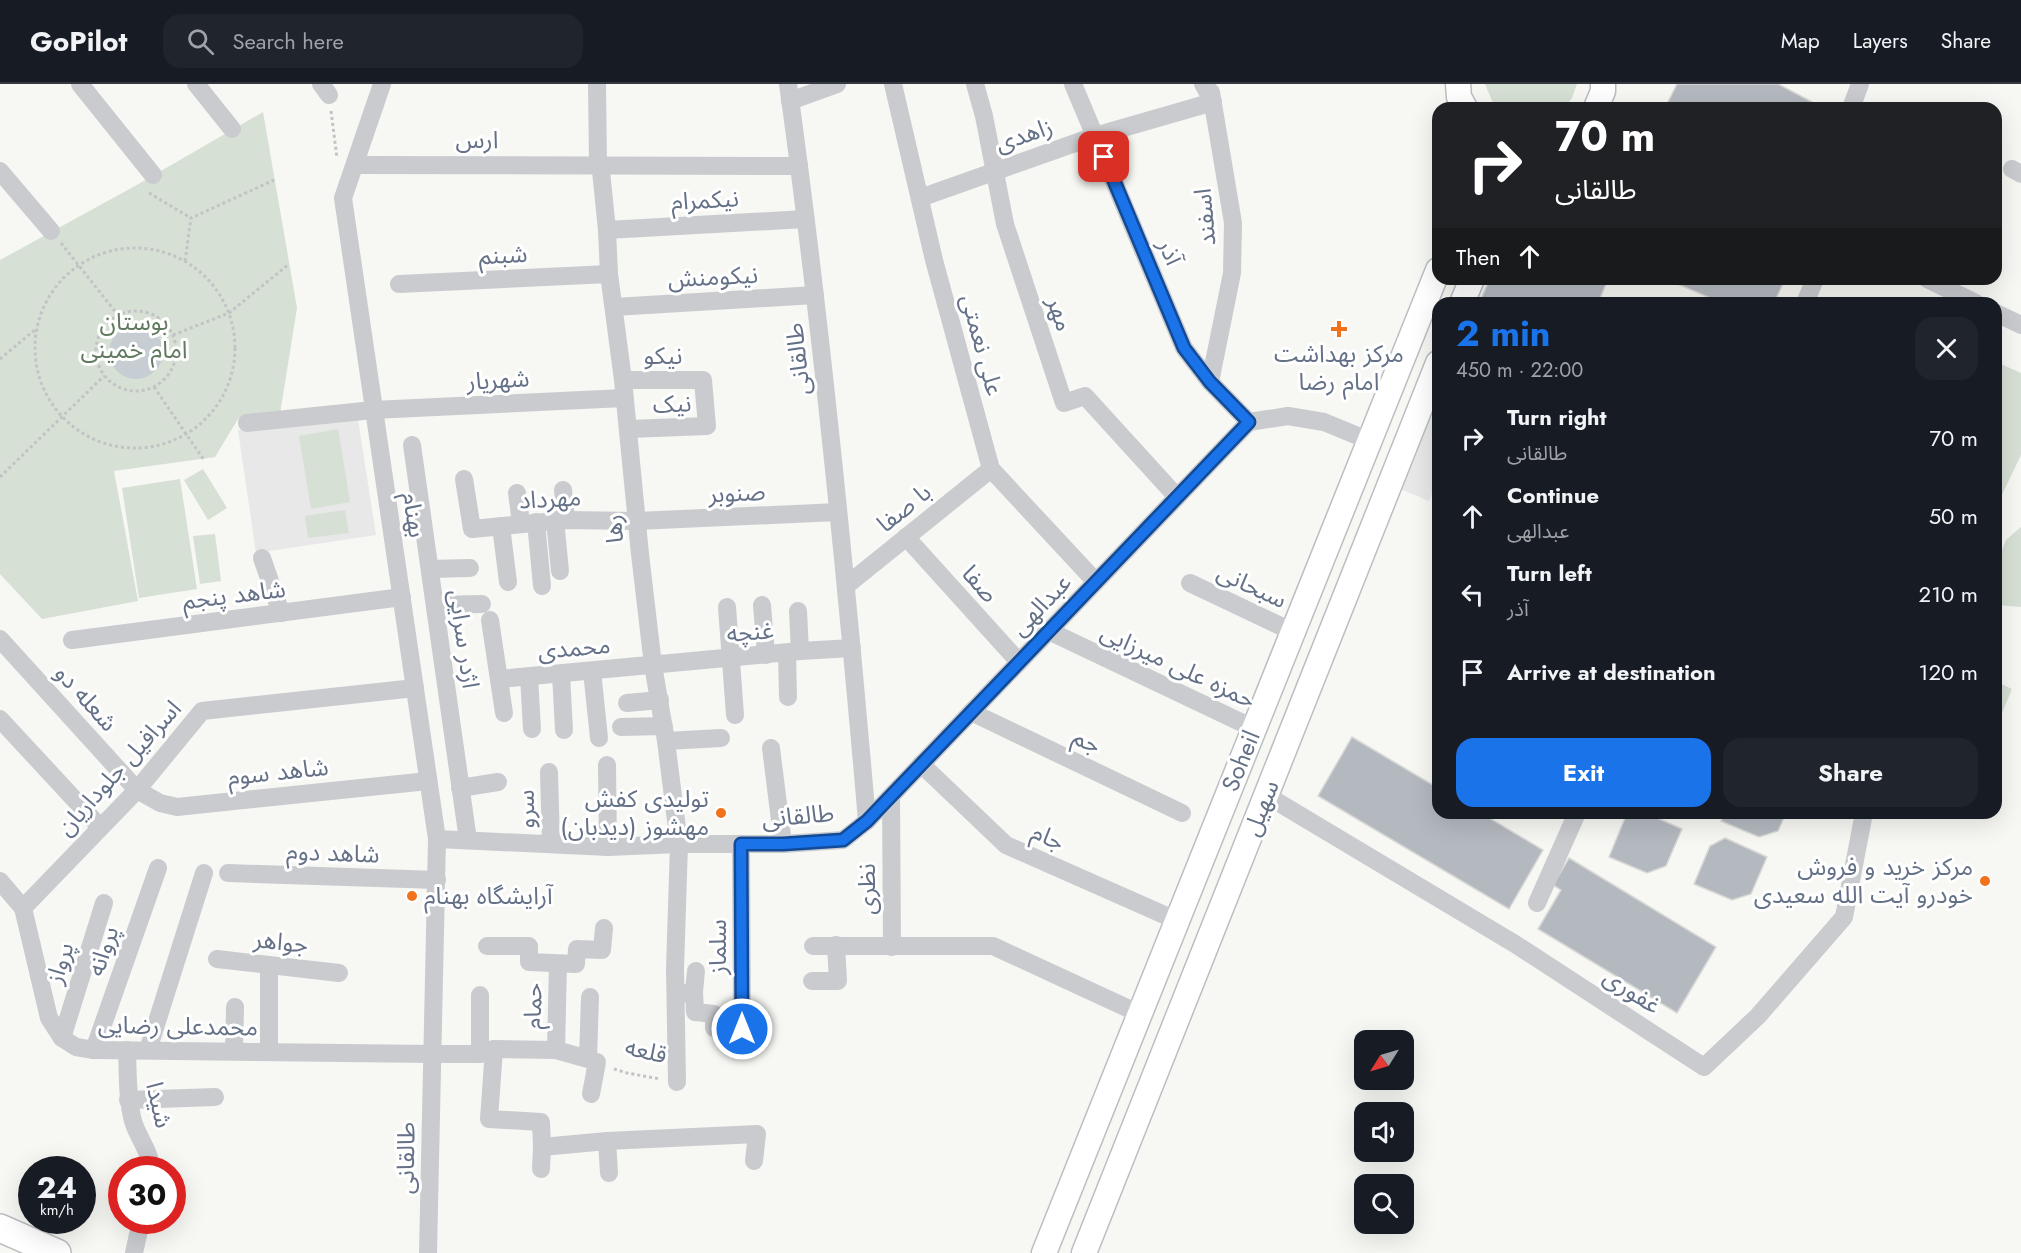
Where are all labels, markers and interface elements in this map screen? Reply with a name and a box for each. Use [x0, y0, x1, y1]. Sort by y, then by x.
search box [163, 14, 583, 68]
text: GoPilot [30, 21, 127, 62]
icon: search [184, 25, 217, 58]
text: Search here [232, 25, 344, 57]
text: Map [1781, 26, 1820, 56]
text: Layers [1853, 26, 1908, 56]
text: Share [1941, 26, 1991, 56]
text: 70 m [1555, 106, 1655, 167]
street label: زاهدی [990, 108, 1057, 161]
street label: ارس [456, 122, 498, 157]
icon: right [1456, 126, 1534, 204]
pin [1078, 131, 1129, 182]
icon: arrive [1087, 140, 1120, 173]
text: طالقانی [1555, 170, 1637, 209]
street label: نیکمرام [670, 180, 740, 220]
street label: اسفند [1185, 187, 1224, 247]
street label: آذر [1149, 232, 1192, 271]
street label: شبنم [478, 236, 528, 273]
icon: ahead [1513, 240, 1546, 273]
text: Then [1456, 241, 1501, 273]
street label: نیکومنش [667, 257, 759, 296]
street label: علی نعمتی [952, 290, 1013, 399]
street label: مهر [1038, 291, 1082, 336]
park label: بوستان امام خمینی [81, 304, 187, 368]
text: 2 min [1456, 307, 1551, 359]
button: close [1915, 317, 1978, 380]
marker: مرکز بهداشت امام رضا [1330, 320, 1348, 338]
street label: طالقانی [776, 321, 819, 397]
place label: مرکز بهداشت امام رضا [1274, 336, 1404, 400]
street label: نیکو [644, 338, 682, 373]
text: 450 m · 22:00 [1456, 356, 1583, 385]
street label: شهریار [465, 360, 530, 399]
street label: نیک [652, 385, 692, 422]
text: Turn right [1507, 401, 1607, 433]
icon: right [1456, 422, 1489, 455]
text: 70 m [1929, 422, 1978, 454]
text: طالقانی [1507, 439, 1567, 468]
street label: صنوبر [706, 474, 766, 512]
street label: با صفا [869, 475, 938, 540]
street label: مهرداد [518, 479, 582, 518]
text: Continue [1507, 479, 1599, 511]
street label: بهنام [393, 490, 435, 540]
icon: ahead [1456, 500, 1489, 533]
text: 50 m [1929, 500, 1978, 532]
street label: رها [595, 513, 632, 545]
text: عبدالهی [1507, 517, 1569, 546]
street label: سبحانی [1212, 554, 1293, 617]
street label: صفا [954, 557, 1007, 610]
text: Turn left [1507, 557, 1592, 589]
street label: عبدالهی [1002, 566, 1079, 644]
street label: شاهد پنجم [180, 571, 288, 618]
icon: left [1456, 578, 1489, 611]
text: 210 m [1919, 578, 1978, 610]
street label: اژدر سرایی [440, 587, 489, 691]
text: آذر [1507, 595, 1529, 624]
street label: غنچه [725, 612, 775, 651]
street label: حمزه علی میرزایی [1095, 614, 1261, 717]
street label: محمدی [536, 627, 612, 668]
street label: شعله دو [47, 656, 126, 739]
icon: arrive [1456, 656, 1489, 689]
text: Arrive at destination [1507, 656, 1716, 688]
text: 120 m [1919, 656, 1978, 688]
street label: اسرافیل جلوداریان [48, 692, 189, 843]
street label: جم [1067, 719, 1107, 762]
street label: Soheil [1213, 725, 1269, 797]
button: Exit [1456, 738, 1711, 807]
button: Share [1723, 738, 1978, 807]
street label: شاهد سوم [226, 749, 330, 795]
street label: سهیل [1234, 775, 1288, 841]
place label: تولیدی کفش مهشوز (دیدبان) [560, 781, 709, 844]
street label: سرو [508, 789, 543, 829]
street label: طالقانی [760, 795, 836, 836]
marker: تولیدی کفش مهشوز (دیدبان) [714, 806, 728, 820]
street label: جام [1026, 814, 1070, 860]
street label: شاهد دوم [286, 833, 380, 873]
place label: مرکز خرید و فروش خودرو آیت الله سعیدی [1754, 849, 1973, 912]
street label: نظری [849, 863, 884, 915]
marker: مرکز خرید و فروش خودرو آیت الله سعیدی [1978, 874, 1992, 888]
place label: آرایشگاه بهنام [424, 878, 554, 914]
marker: آرایشگاه بهنام [405, 889, 419, 903]
street label: سلماز [700, 919, 735, 976]
street label: پروانه [78, 921, 127, 981]
street label: جواهر [251, 921, 310, 962]
street label: پرواز [36, 937, 83, 989]
street label: غفوری [1597, 959, 1668, 1022]
street label: حمام [515, 982, 551, 1030]
position arrow [710, 997, 774, 1061]
street label: محمدعلی رضایی [98, 1007, 258, 1044]
street label: قلعه [622, 1029, 671, 1072]
north arrow [1354, 1030, 1414, 1090]
map controls [1354, 1030, 1414, 1234]
street label: شیدا [137, 1078, 182, 1131]
button: sound [1354, 1102, 1414, 1162]
street label: طالقانی [387, 1121, 424, 1195]
speed limit sign: 30 [108, 1156, 186, 1234]
text: 24 [37, 1166, 77, 1209]
button: search [1354, 1174, 1414, 1234]
text: km/h [40, 1199, 74, 1221]

